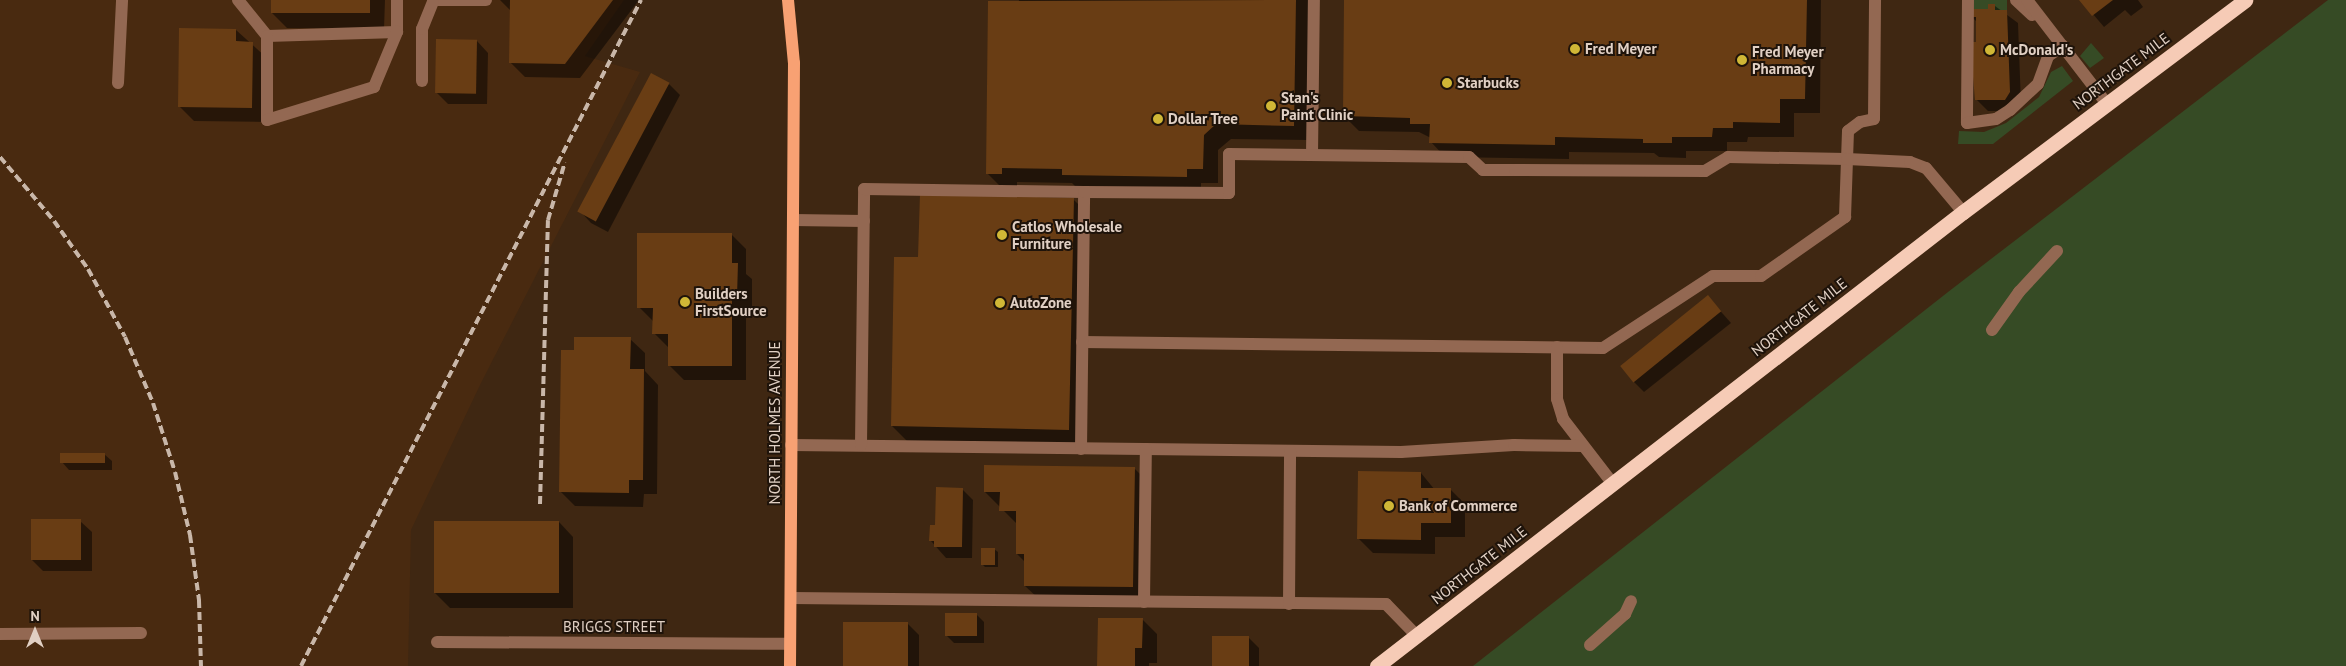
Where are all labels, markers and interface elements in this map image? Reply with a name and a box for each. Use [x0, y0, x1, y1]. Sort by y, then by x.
street label: NORTHGATE MILE [2069, 29, 2173, 113]
place label: Fred Meyer [1585, 40, 1657, 58]
place label: McDonald's [2000, 41, 2073, 59]
place label: Fred Meyer Pharmacy [1752, 42, 1824, 77]
marker: Fred Meyer [1569, 43, 1581, 55]
marker: McDonald's [1984, 44, 1996, 56]
marker: Fred Meyer Pharmacy [1736, 54, 1748, 66]
place label: Starbucks [1457, 74, 1519, 92]
marker: Starbucks [1441, 77, 1453, 89]
place label: Stan's Paint Clinic [1281, 88, 1353, 123]
marker: Stan's Paint Clinic [1265, 100, 1277, 112]
place label: Dollar Tree [1168, 110, 1238, 128]
marker: Dollar Tree [1152, 113, 1164, 125]
place label: Catlos Wholesale Furniture [1012, 217, 1122, 252]
marker: Catlos Wholesale Furniture [996, 229, 1008, 241]
street label: NORTHGATE MILE [1748, 274, 1850, 360]
place label: Builders FirstSource [695, 284, 767, 319]
place label: AutoZone [1010, 294, 1072, 312]
marker: Builders FirstSource [679, 296, 691, 308]
marker: AutoZone [994, 297, 1006, 309]
street label: NORTH HOLMES AVENUE [766, 341, 784, 505]
place label: Bank of Commerce [1399, 497, 1518, 515]
marker: Bank of Commerce [1383, 500, 1395, 512]
street label: NORTHGATE MILE [1428, 522, 1530, 608]
north arrow [10, 606, 60, 656]
text: N [30, 607, 40, 625]
street label: BRIGGS STREET [563, 618, 665, 636]

